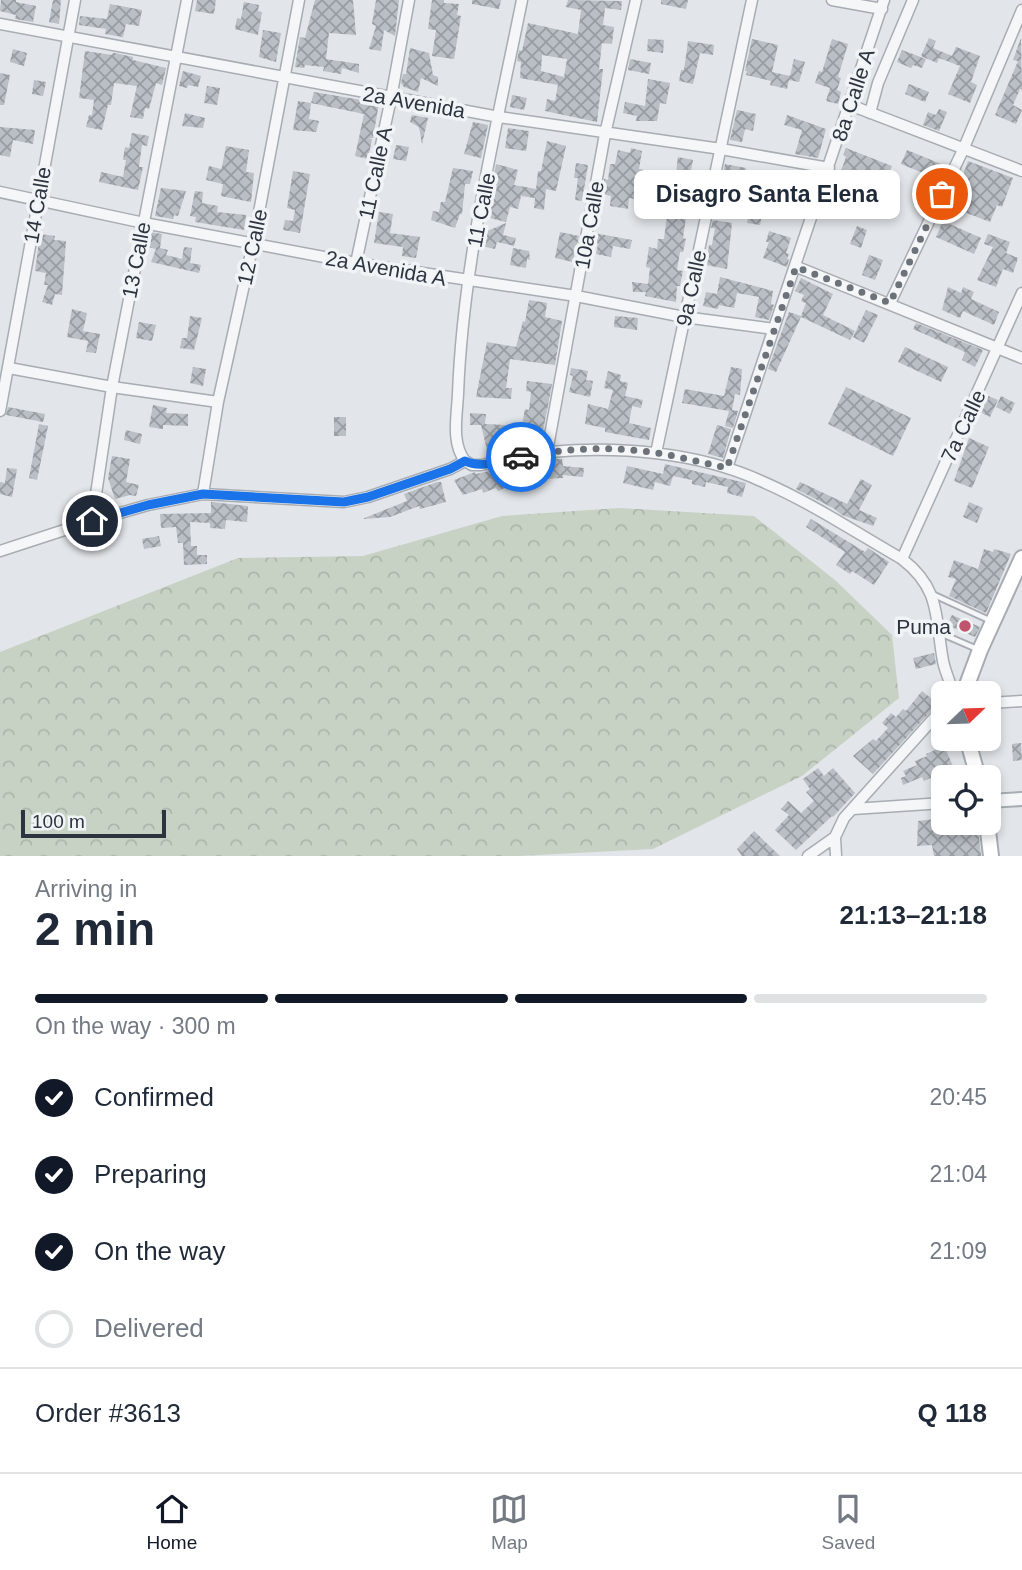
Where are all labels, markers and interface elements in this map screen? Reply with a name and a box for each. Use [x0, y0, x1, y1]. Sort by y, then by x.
street label: 8a Calle A [827, 46, 879, 144]
street label: 2a Avenida [361, 82, 467, 122]
street label: 11 Calle A [354, 125, 396, 221]
pin [912, 164, 972, 224]
street label: 14 Calle [19, 165, 55, 245]
callout: Disagro Santa Elena [634, 170, 900, 218]
street label: 11 Calle [463, 171, 499, 249]
icon: bag [923, 175, 961, 213]
street label: 10a Calle [570, 179, 608, 271]
text: Disagro Santa Elena [656, 181, 878, 207]
street label: 12 Calle [233, 207, 271, 287]
street label: 13 Calle [117, 220, 155, 300]
street label: 2a Avenida A [324, 246, 448, 290]
street label: 9a Calle [672, 248, 710, 328]
street label: 7a Calle [936, 386, 990, 466]
courier [486, 422, 556, 492]
icon: car [502, 438, 540, 476]
pin [62, 491, 122, 551]
icon: home [73, 502, 111, 540]
place label: Puma [896, 615, 951, 638]
marker: Puma [957, 618, 973, 634]
north arrow [931, 681, 1001, 751]
map controls [931, 681, 1001, 835]
button: locate [931, 765, 1001, 835]
scale bar [21, 807, 166, 839]
text: 100 m [32, 811, 85, 832]
text: Arriving in [35, 876, 137, 902]
text: 21:13–21:18 [840, 900, 987, 930]
text: 2 min [35, 903, 155, 955]
text: On the way · 300 m [35, 1013, 236, 1039]
icon: check [35, 1079, 73, 1117]
text: Confirmed [94, 1082, 214, 1112]
text: 20:45 [929, 1084, 987, 1110]
icon: check [35, 1156, 73, 1194]
text: Preparing [94, 1159, 207, 1189]
text: 21:04 [929, 1161, 987, 1187]
icon: check [35, 1233, 73, 1271]
text: On the way [94, 1236, 226, 1266]
text: 21:09 [929, 1238, 987, 1264]
text: Delivered [94, 1313, 204, 1343]
text: Order #3613 [35, 1398, 181, 1428]
text: Q 118 [918, 1398, 987, 1428]
tab: Home [147, 1490, 197, 1554]
tab: Map [490, 1490, 528, 1554]
tab: Saved [822, 1490, 875, 1554]

